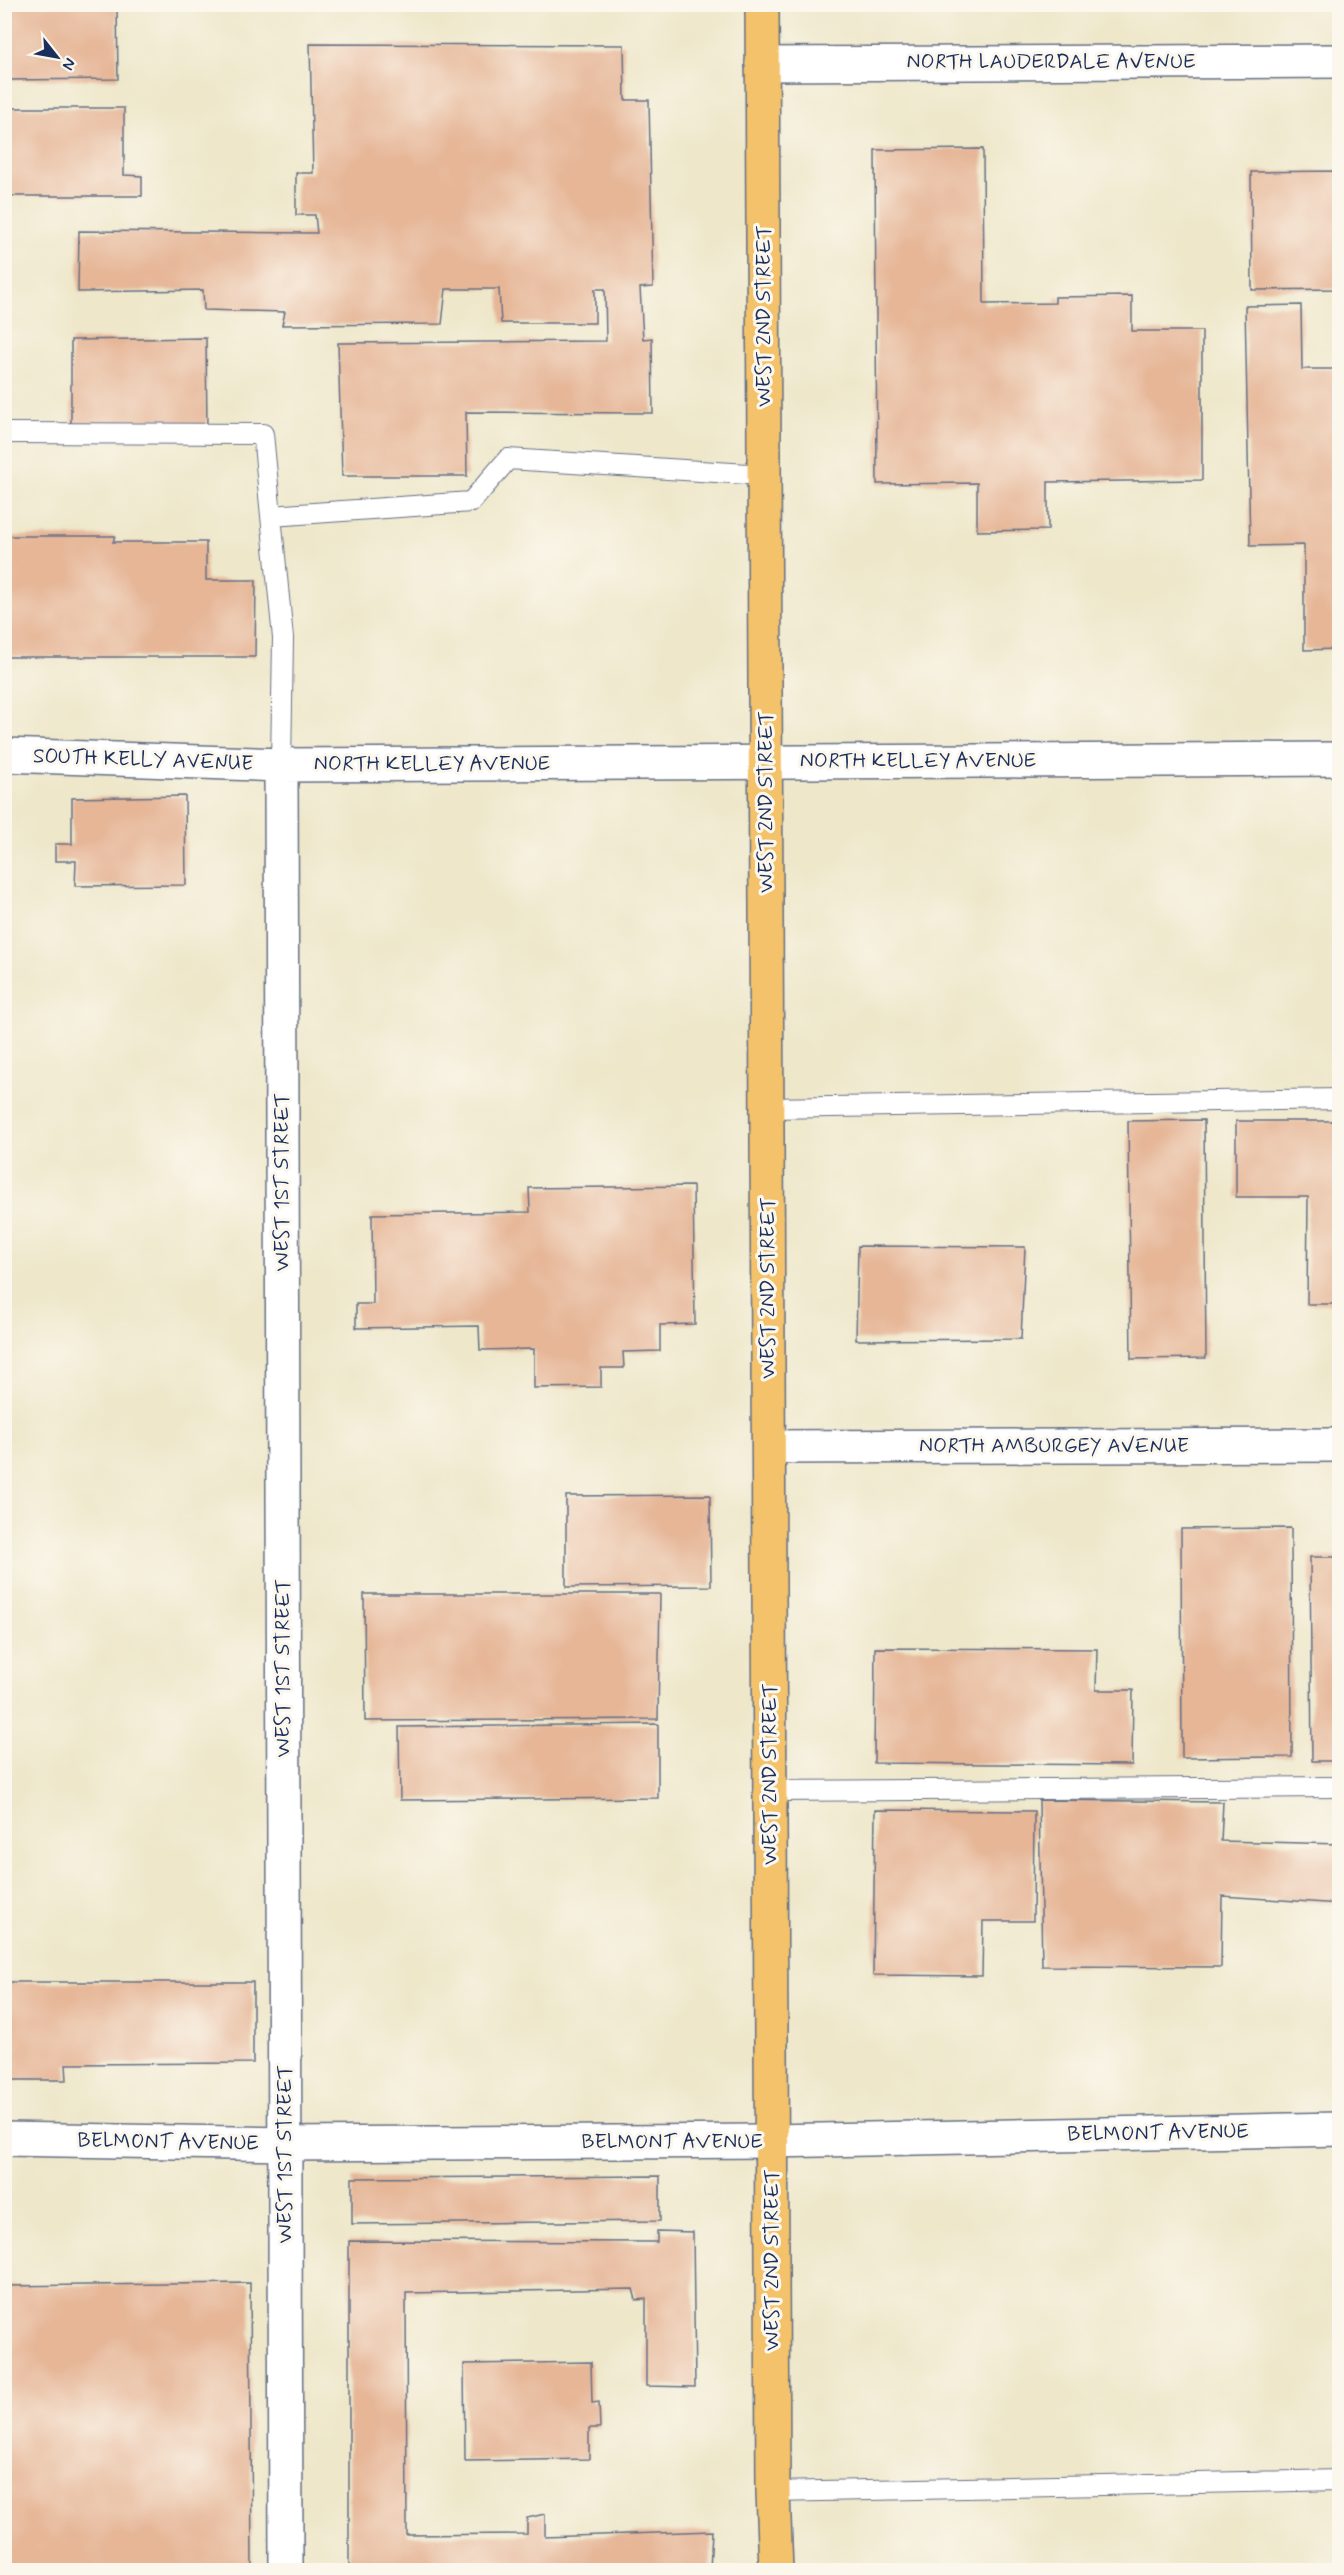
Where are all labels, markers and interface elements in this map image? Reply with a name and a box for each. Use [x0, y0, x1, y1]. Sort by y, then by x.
north arrow [27, 27, 87, 87]
street label: NORTH LAUDERDALE AVENUE [907, 48, 1195, 76]
text: N [57, 54, 80, 74]
street label: WEST 2ND STREET [750, 225, 778, 407]
street label: WEST 2ND STREET [752, 711, 780, 893]
street label: SOUTH KELLY AVENUE [32, 742, 254, 778]
street label: NORTH KELLEY AVENUE [800, 747, 1036, 775]
street label: NORTH KELLEY AVENUE [314, 750, 550, 778]
street label: WEST 1ST STREET [268, 1093, 296, 1271]
street label: WEST 2ND STREET [754, 1197, 782, 1379]
street label: NORTH AMBURGEY AVENUE [919, 1432, 1189, 1460]
street label: WEST 1ST STREET [269, 1579, 297, 1757]
street label: WEST 2ND STREET [756, 1683, 784, 1865]
street label: WEST 1ST STREET [271, 2065, 299, 2243]
street label: BELMONT AVENUE [1067, 2117, 1249, 2149]
street label: BELMONT AVENUE [77, 2126, 259, 2158]
street label: BELMONT AVENUE [581, 2128, 763, 2156]
street label: WEST 2ND STREET [758, 2169, 786, 2351]

